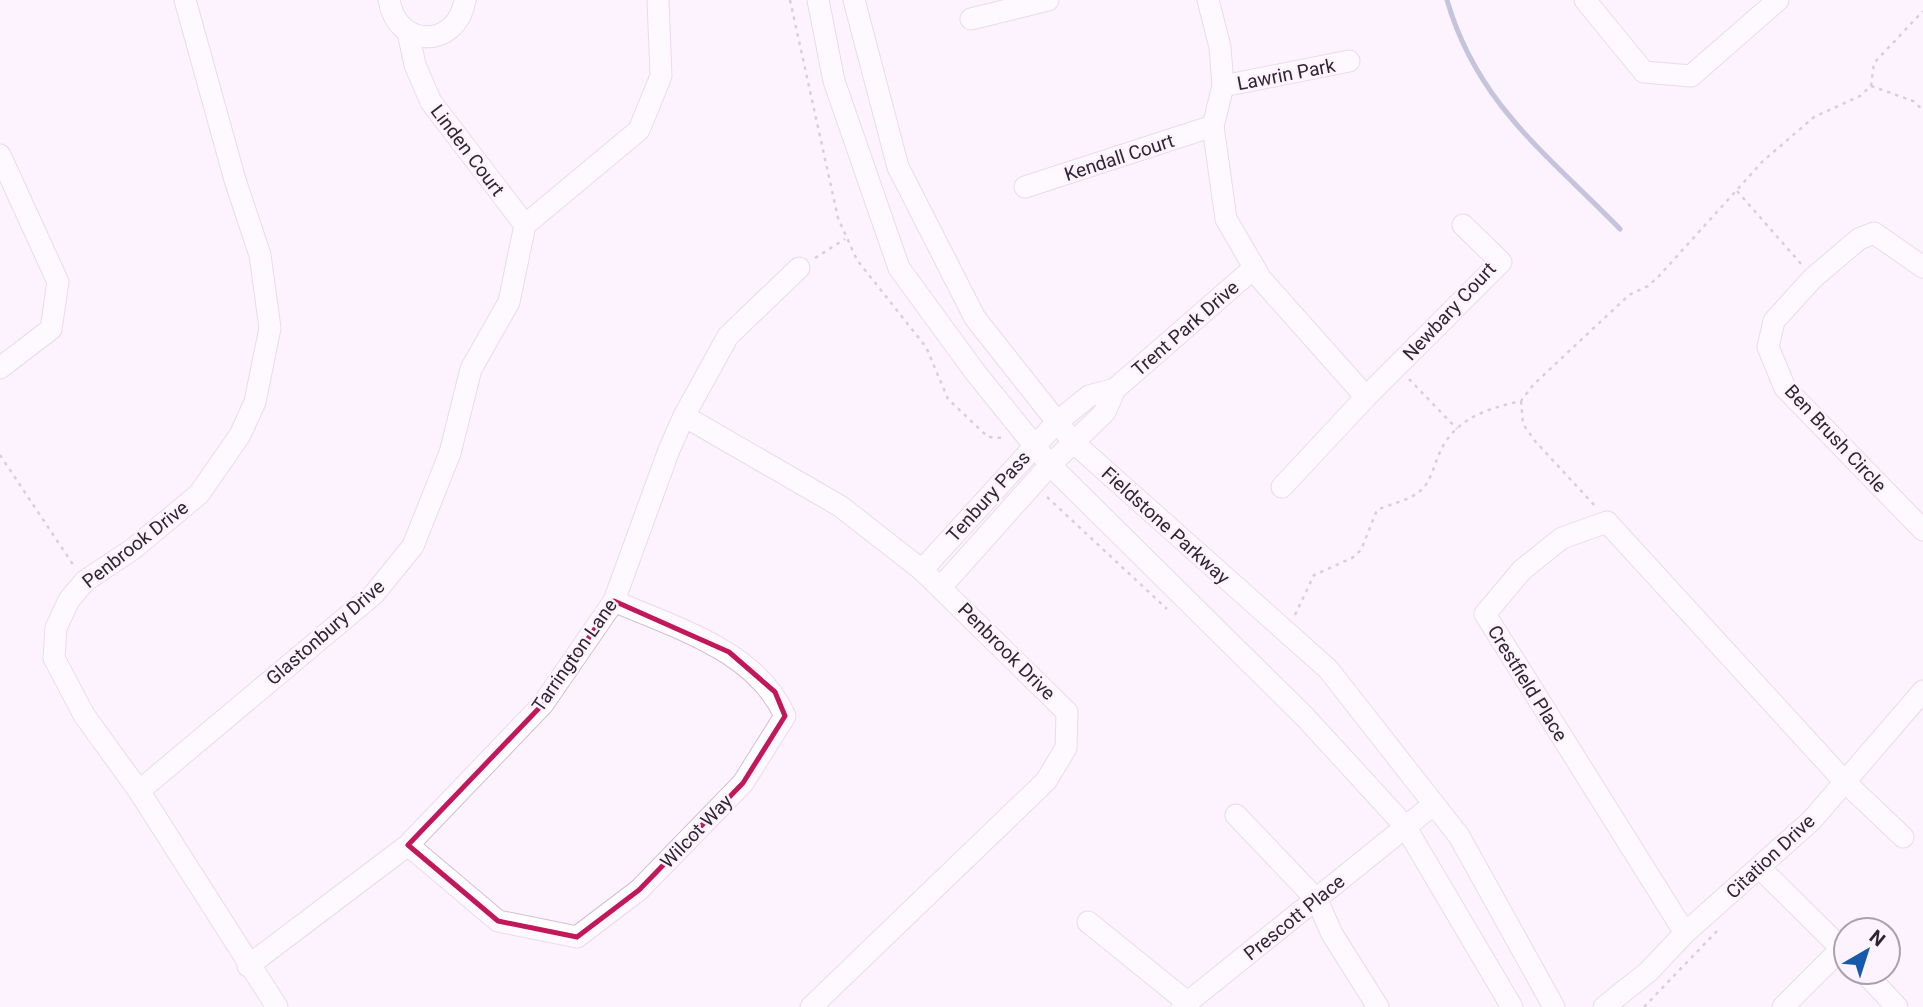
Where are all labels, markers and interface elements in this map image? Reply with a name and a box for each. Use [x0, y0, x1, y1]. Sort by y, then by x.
street label: Lawrin Park [1235, 54, 1337, 95]
street label: Linden Court [426, 100, 509, 200]
street label: Kendall Court [1061, 129, 1177, 186]
street label: Newbary Court [1398, 257, 1501, 365]
street label: Trent Park Drive [1127, 276, 1243, 381]
street label: Ben Brush Circle [1780, 380, 1891, 497]
street label: Tenbury Pass [942, 446, 1035, 546]
street label: Fieldstone Parkway [1097, 462, 1234, 589]
street label: Penbrook Drive [78, 496, 193, 593]
street label: Glastonbury Drive [261, 575, 389, 690]
street label: Tarrington Lane [527, 594, 622, 716]
street label: Penbrook Drive [953, 598, 1060, 705]
street label: Crestfield Place [1483, 621, 1572, 745]
street label: Wilcot Way [656, 790, 737, 873]
street label: Citation Drive [1721, 809, 1820, 903]
street label: Prescott Place [1239, 870, 1349, 965]
north arrow [1832, 916, 1902, 986]
text: N [1865, 925, 1890, 951]

